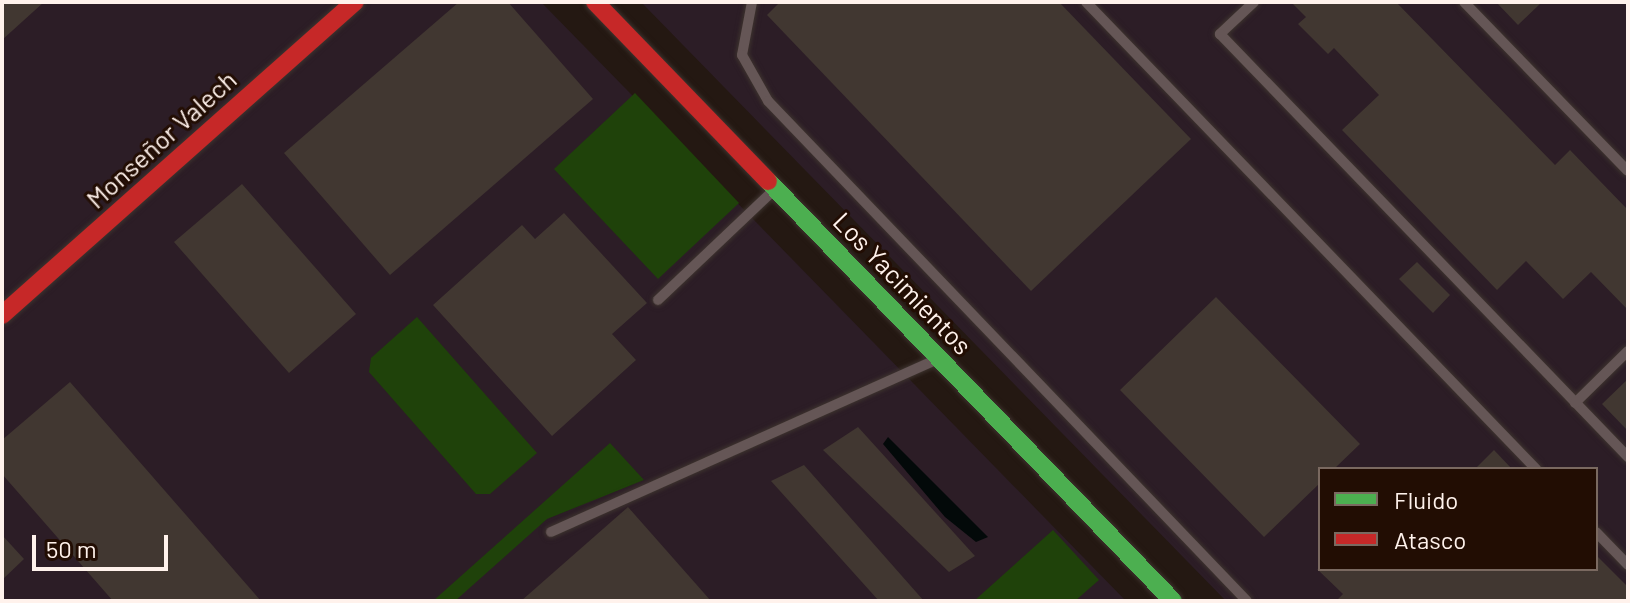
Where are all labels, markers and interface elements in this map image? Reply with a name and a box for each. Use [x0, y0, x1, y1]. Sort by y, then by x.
street label: Monseñor Valech [80, 64, 242, 214]
street label: Los Yacimientos [827, 205, 979, 361]
legend [1318, 467, 1598, 571]
text: Fluido [1394, 485, 1458, 514]
scale bar [36, 519, 172, 569]
text: Atasco [1394, 525, 1466, 554]
text: 50 m [46, 534, 97, 563]

